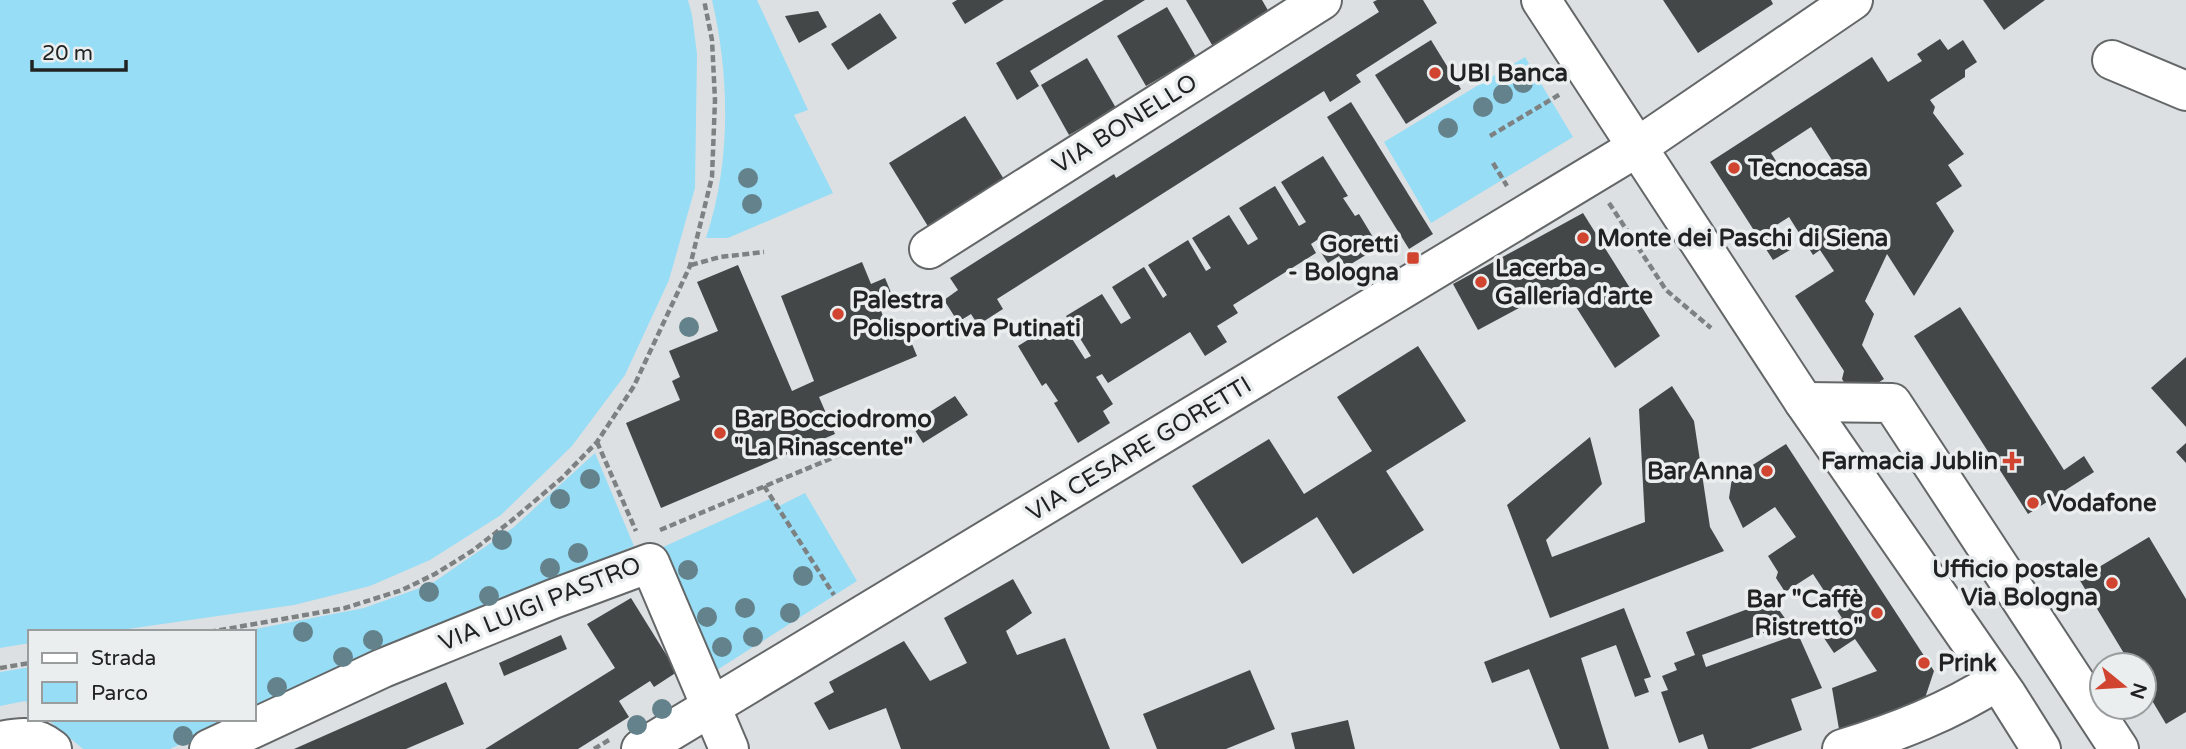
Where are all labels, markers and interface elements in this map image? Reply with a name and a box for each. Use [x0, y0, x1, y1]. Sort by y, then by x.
scale bar [32, 28, 126, 72]
text: 20 m [42, 41, 93, 66]
place label: UBI Banca [1449, 59, 1568, 88]
marker: UBI Banca [1427, 65, 1443, 81]
street label: VIA BONELLO [1047, 68, 1203, 180]
place label: Tecnocasa [1747, 154, 1868, 183]
marker: Tecnocasa [1726, 160, 1742, 176]
place label: Monte dei Paschi di Siena [1597, 224, 1888, 253]
place label: Goretti - Bologna [1288, 230, 1399, 287]
marker: Monte dei Paschi di Siena [1575, 230, 1591, 246]
marker: Goretti - Bologna [1405, 250, 1421, 266]
place label: Lacerba - Galleria d'arte [1495, 254, 1653, 311]
marker: Lacerba - Galleria d'arte [1473, 274, 1489, 290]
place label: Palestra Polisportiva Putinati [852, 286, 1081, 343]
marker: Palestra Polisportiva Putinati [830, 306, 846, 322]
street label: VIA CESARE GORETTI [1021, 370, 1257, 528]
place label: Bar Bocciodromo "La Rinascente" [734, 405, 932, 462]
marker: Bar Bocciodromo "La Rinascente" [712, 425, 728, 441]
place label: Farmacia Jublin [1821, 447, 1998, 476]
marker: Farmacia Jublin [2004, 453, 2020, 469]
place label: Bar Anna [1647, 457, 1753, 486]
marker: Bar Anna [1759, 463, 1775, 479]
place label: Vodafone [2047, 489, 2157, 518]
marker: Vodafone [2025, 495, 2041, 511]
street label: VIA LUIGI PASTRO [435, 550, 645, 658]
place label: Ufficio postale Via Bologna [1932, 555, 2098, 612]
marker: Ufficio postale Via Bologna [2104, 575, 2120, 591]
place label: Bar "Caffè Ristretto" [1746, 585, 1863, 642]
marker: Bar "Caffè Ristretto" [1869, 605, 1885, 621]
legend [28, 630, 256, 721]
text: Strada [91, 646, 156, 671]
place label: Prink [1938, 649, 1997, 678]
north arrow [2088, 651, 2158, 721]
marker: Prink [1916, 655, 1932, 671]
text: N [2125, 680, 2151, 702]
text: Parco [91, 681, 148, 706]

